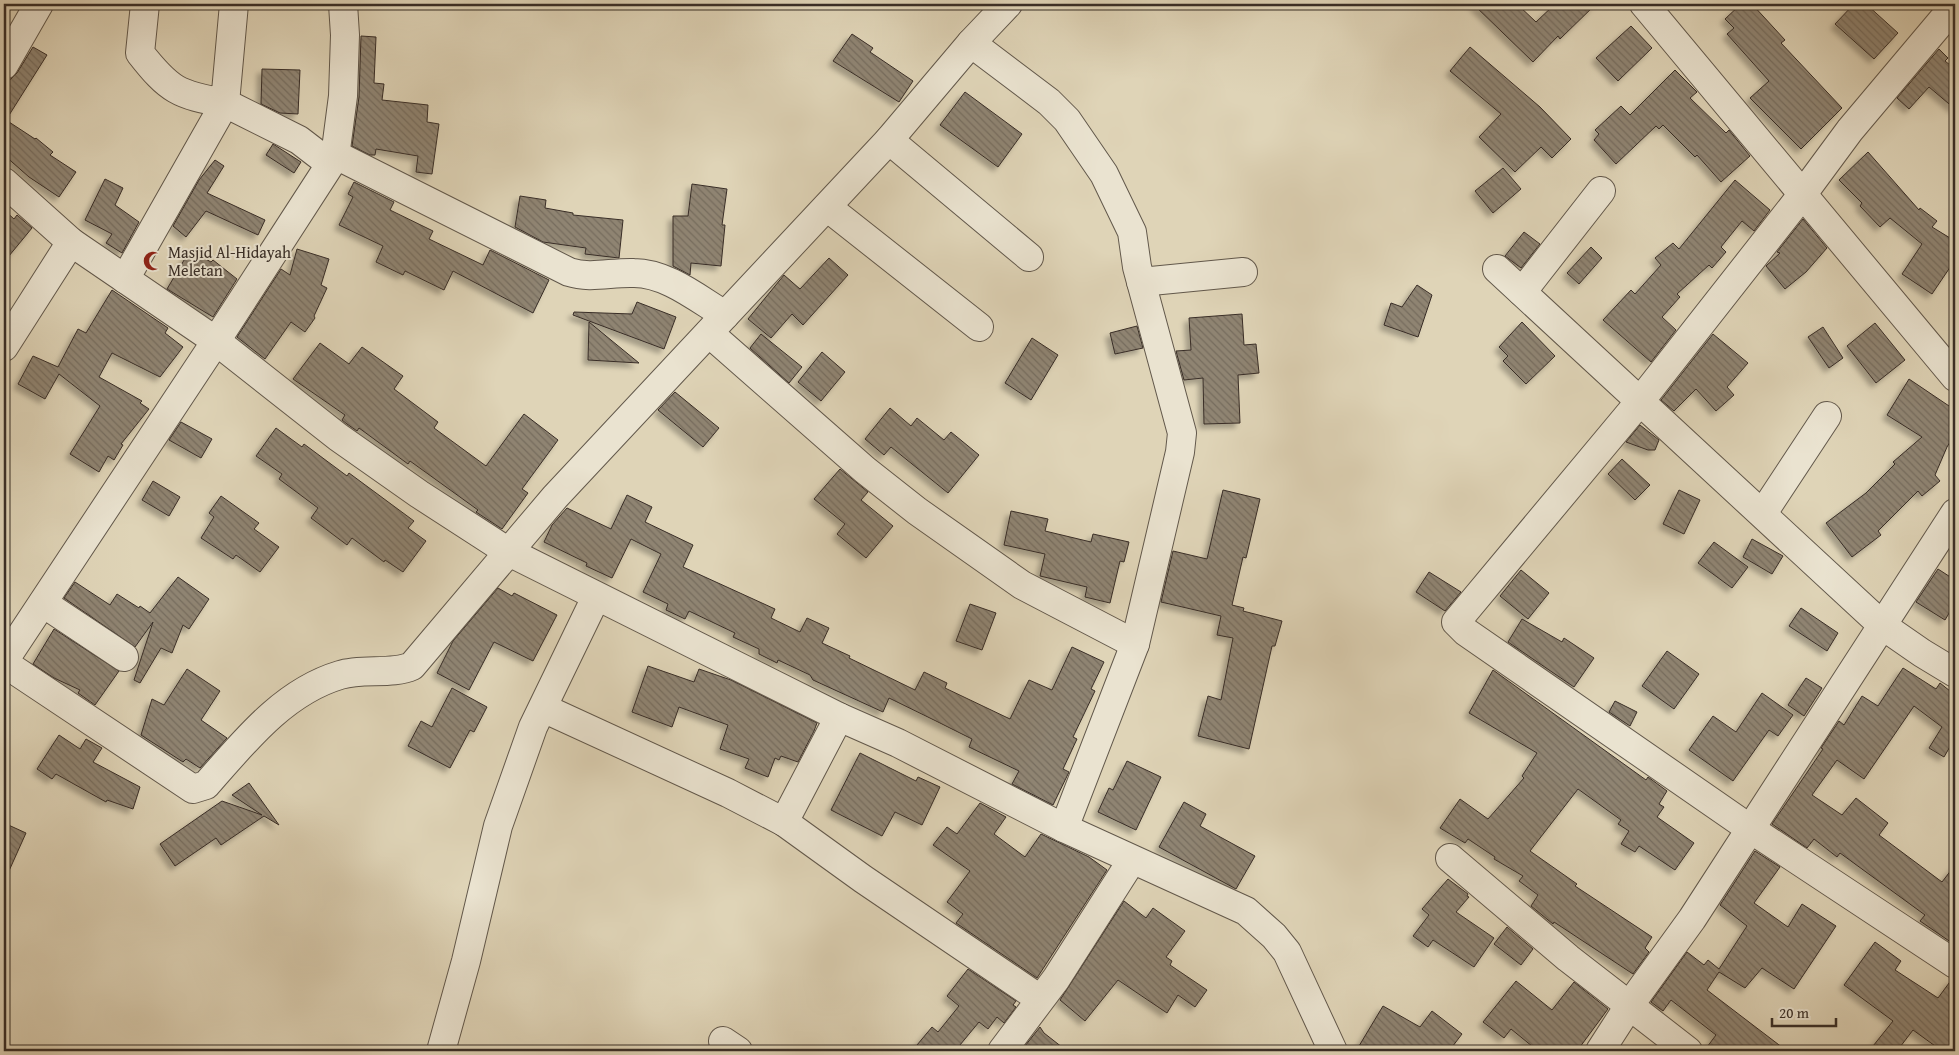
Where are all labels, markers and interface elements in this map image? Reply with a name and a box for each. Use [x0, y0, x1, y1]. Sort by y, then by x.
place label: Masjid Al-Hidayah Meletan [168, 240, 291, 282]
mosque icon: Masjid Al-Hidayah Meletan [142, 250, 164, 272]
scale bar [1772, 995, 1835, 1027]
text: 20 m [1779, 1002, 1810, 1023]

